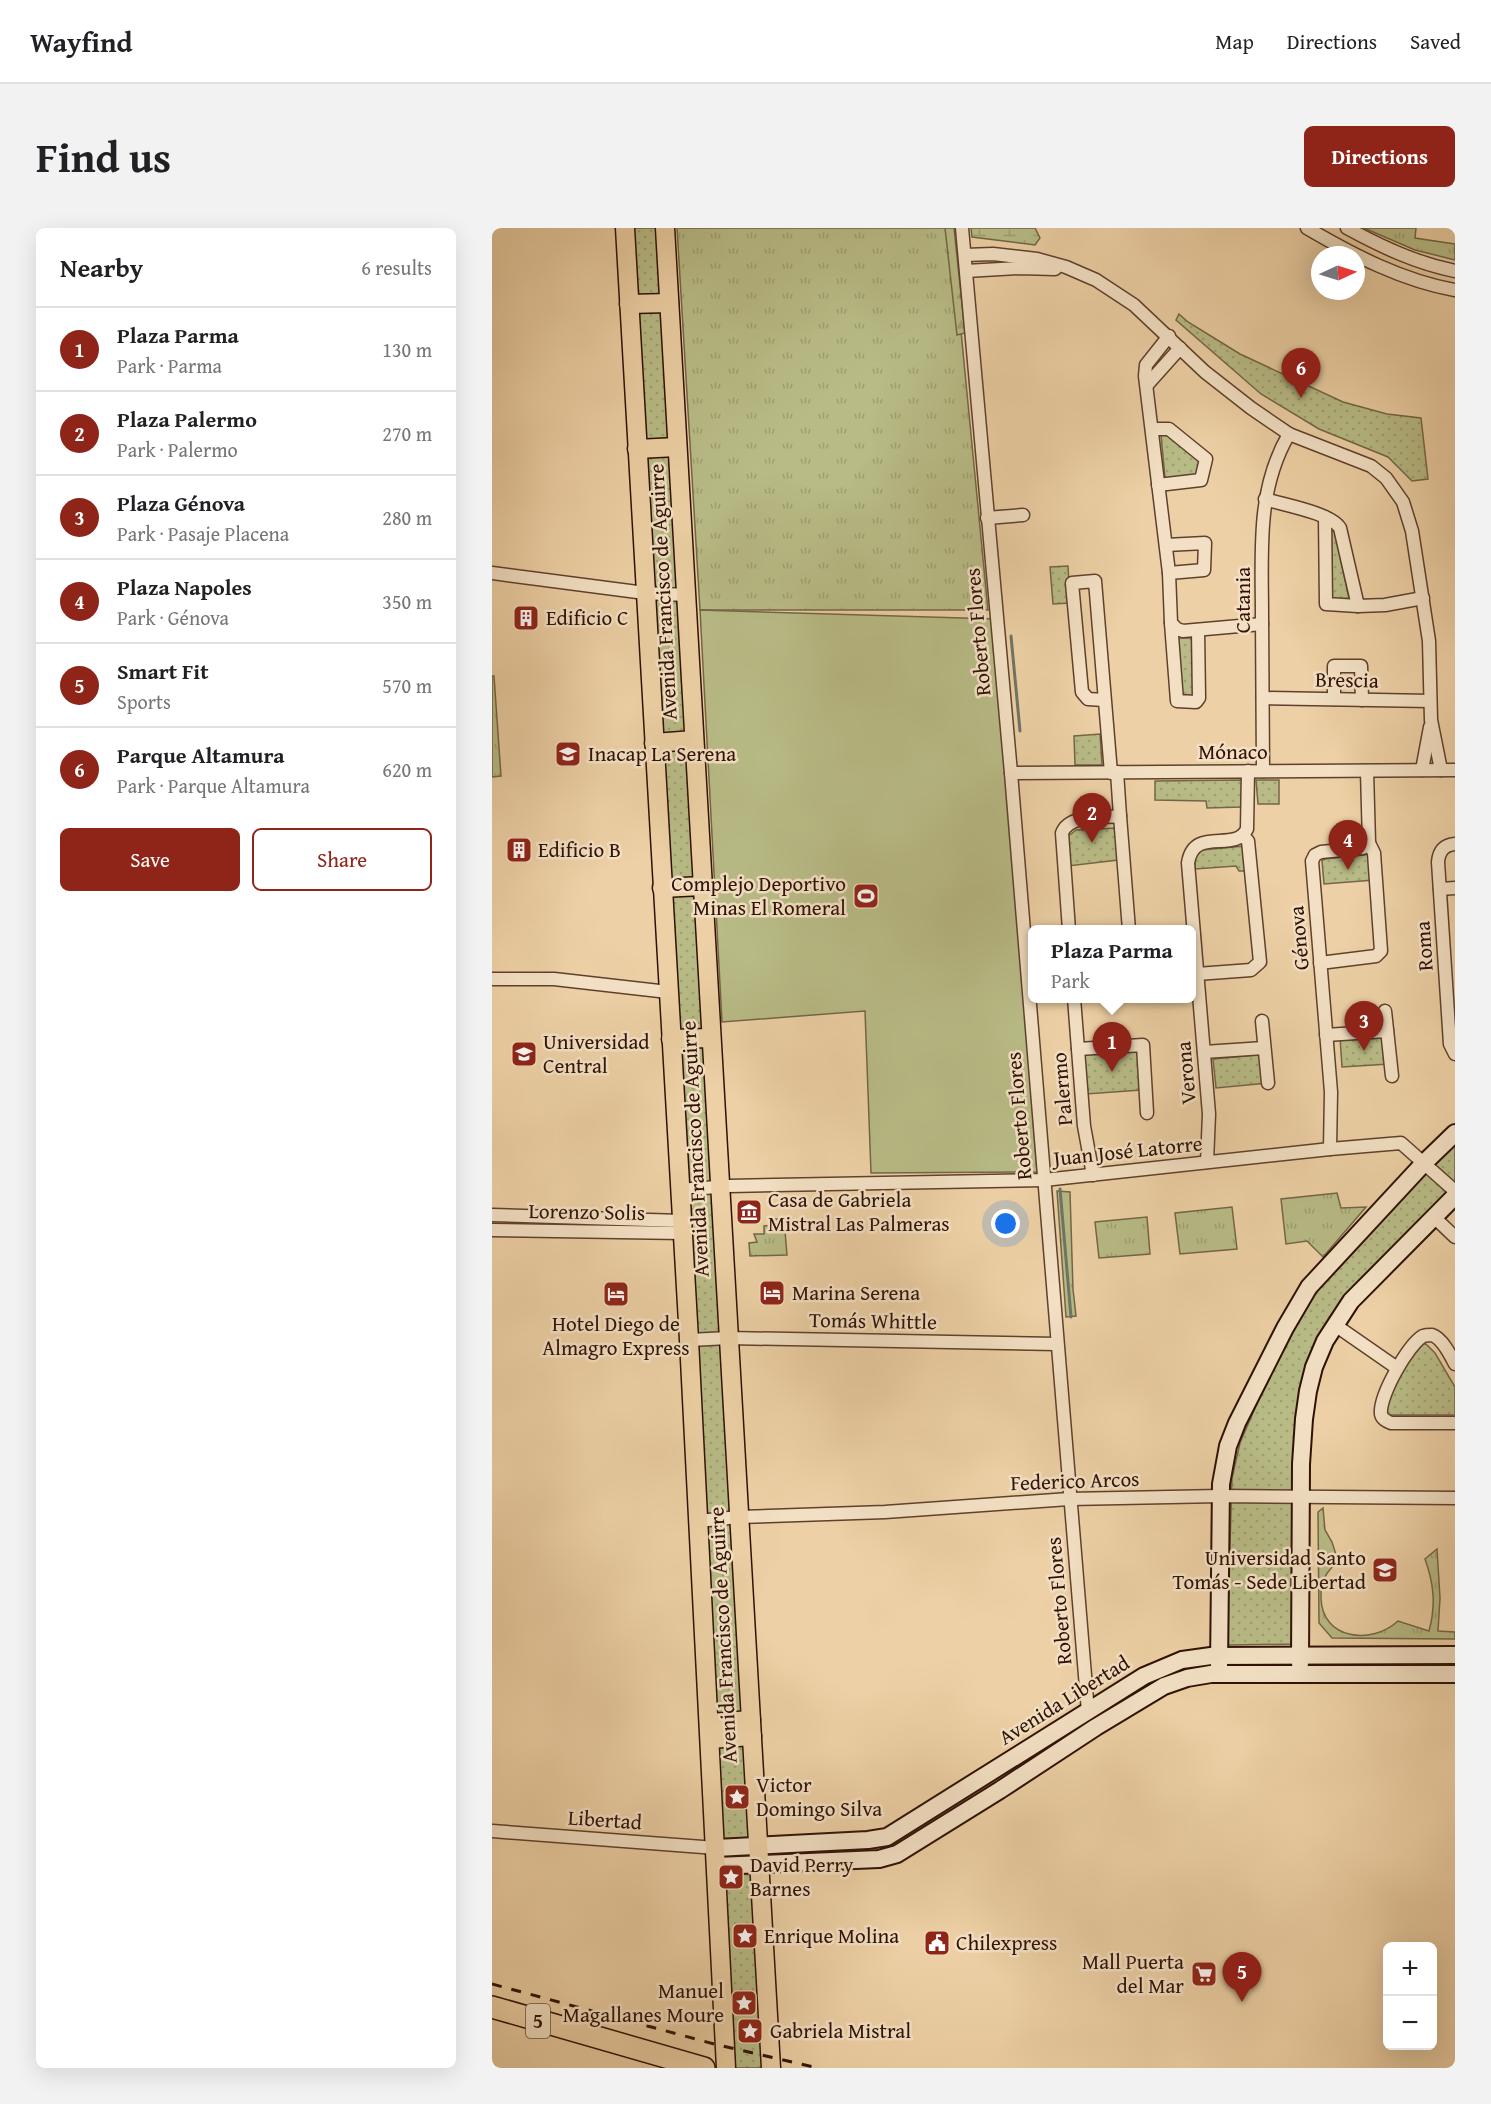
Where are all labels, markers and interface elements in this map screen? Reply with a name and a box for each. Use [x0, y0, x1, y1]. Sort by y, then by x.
text: Wayfind [30, 21, 132, 62]
text: Map [1215, 26, 1254, 57]
text: Directions [1287, 26, 1377, 57]
text: Saved [1410, 26, 1461, 57]
text: Find us [36, 126, 171, 187]
button: Directions [1304, 126, 1455, 187]
north arrow [1311, 246, 1365, 300]
text: Nearby [60, 248, 143, 287]
text: 6 results [361, 253, 432, 282]
text: Plaza Parma [117, 319, 239, 351]
text: 1 [74, 335, 85, 364]
text: 130 m [382, 335, 432, 364]
pin: 6 [1282, 348, 1320, 398]
text: Park · Parma [117, 351, 222, 380]
text: Plaza Palermo [117, 403, 257, 435]
text: 2 [74, 419, 85, 448]
text: 270 m [382, 419, 432, 448]
text: Park · Palermo [117, 435, 238, 464]
street label: Avenida Francisco de Aguirre [640, 463, 685, 721]
text: Plaza Génova [117, 487, 245, 519]
text: 3 [74, 503, 85, 532]
text: 280 m [382, 503, 432, 532]
text: Park · Pasaje Placena [117, 519, 289, 548]
street label: Roberto Flores [956, 567, 999, 697]
street label: Catania [1227, 567, 1258, 633]
text: Plaza Napoles [117, 571, 252, 603]
text: 4 [74, 587, 85, 616]
text: 350 m [382, 587, 432, 616]
place label: Edificio C [546, 602, 628, 633]
text: Park · Génova [117, 603, 229, 632]
building icon: Edificio C [511, 603, 541, 633]
text: Smart Fit [117, 655, 208, 687]
street label: Brescia [1315, 663, 1379, 696]
text: 5 [74, 671, 85, 700]
text: 570 m [382, 671, 432, 700]
text: Sports [117, 687, 171, 716]
street label: Mónaco [1198, 736, 1268, 767]
place label: Inacap La Serena [588, 738, 736, 769]
text: Parque Altamura [117, 739, 285, 771]
school or university icon: Inacap La Serena [553, 739, 583, 769]
text: 6 [74, 755, 85, 784]
text: 620 m [382, 755, 432, 784]
text: Park · Parque Altamura [117, 771, 310, 800]
pin: 2 [1072, 794, 1112, 843]
pin: 4 [1328, 820, 1368, 870]
button: Save [60, 828, 240, 891]
button: Share [252, 828, 432, 891]
place label: Edificio B [538, 834, 621, 865]
building icon: Edificio B [504, 835, 534, 865]
place label: Complejo Deportivo Minas El Romeral [671, 868, 846, 923]
sports icon: Complejo Deportivo Minas El Romeral [851, 881, 881, 911]
street label: Génova [1280, 905, 1317, 971]
street label: Roma [1406, 920, 1441, 972]
popup [1028, 925, 1196, 1003]
text: Plaza Parma [1051, 934, 1173, 966]
text: Park [1051, 966, 1090, 995]
pin: 3 [1344, 1002, 1384, 1051]
street label: Avenida Francisco de Aguirre [672, 1020, 717, 1278]
pin: 1 [1092, 1022, 1132, 1072]
place label: Universidad Central [543, 1026, 650, 1081]
school or university icon: Universidad Central [509, 1039, 539, 1069]
street label: Verona [1167, 1040, 1204, 1106]
street label: Roberto Flores [997, 1051, 1040, 1181]
street label: Palermo [1043, 1051, 1080, 1127]
street label: Juan José Latorre [1049, 1127, 1204, 1174]
place label: Casa de Gabriela Mistral Las Palmeras [768, 1184, 950, 1239]
street label: Lorenzo Solis [528, 1195, 646, 1228]
museum icon: Casa de Gabriela Mistral Las Palmeras [734, 1197, 764, 1227]
your location [991, 1209, 1020, 1238]
place label: Marina Serena [792, 1277, 920, 1308]
hotel icon: Marina Serena [757, 1278, 787, 1308]
hotel icon: Hotel Diego de Almagro Express [601, 1279, 631, 1309]
street label: Tomás Whittle [809, 1304, 937, 1337]
place label: Hotel Diego de Almagro Express [542, 1308, 690, 1363]
street label: Federico Arcos [1010, 1463, 1140, 1498]
street label: Avenida Francisco de Aguirre [700, 1506, 745, 1764]
street label: Roberto Flores [1037, 1536, 1080, 1666]
place label: Universidad Santo Tomás - Sede Libertad [1173, 1542, 1367, 1597]
school or university icon: Universidad Santo Tomás - Sede Libertad [1370, 1555, 1400, 1585]
street label: Avenida Libertad [992, 1647, 1136, 1752]
place label: Victor Domingo Silva [756, 1769, 882, 1824]
place icon: Victor Domingo Silva [722, 1782, 752, 1812]
street label: Libertad [567, 1801, 644, 1838]
place label: David Perry Barnes [750, 1849, 854, 1904]
place icon: David Perry Barnes [716, 1862, 746, 1892]
place label: Enrique Molina [764, 1920, 899, 1951]
place icon: Enrique Molina [730, 1921, 760, 1951]
place label: Chilexpress [956, 1927, 1057, 1958]
public building icon: Chilexpress [922, 1928, 952, 1958]
map controls [1383, 1942, 1437, 2050]
button: + [1383, 1942, 1437, 1996]
place label: Mall Puerta del Mar [1082, 1946, 1184, 2001]
pin: 5 [1222, 1952, 1262, 2002]
supermarket icon: Mall Puerta del Mar [1189, 1959, 1219, 1989]
place label: Manuel Magallanes Moure [563, 1975, 724, 2030]
place icon: Manuel Magallanes Moure [729, 1988, 759, 2018]
button: − [1383, 1996, 1437, 2050]
road number: 5 [526, 2004, 550, 2038]
place label: Gabriela Mistral [770, 2015, 911, 2046]
place icon: Gabriela Mistral [735, 2016, 765, 2046]

